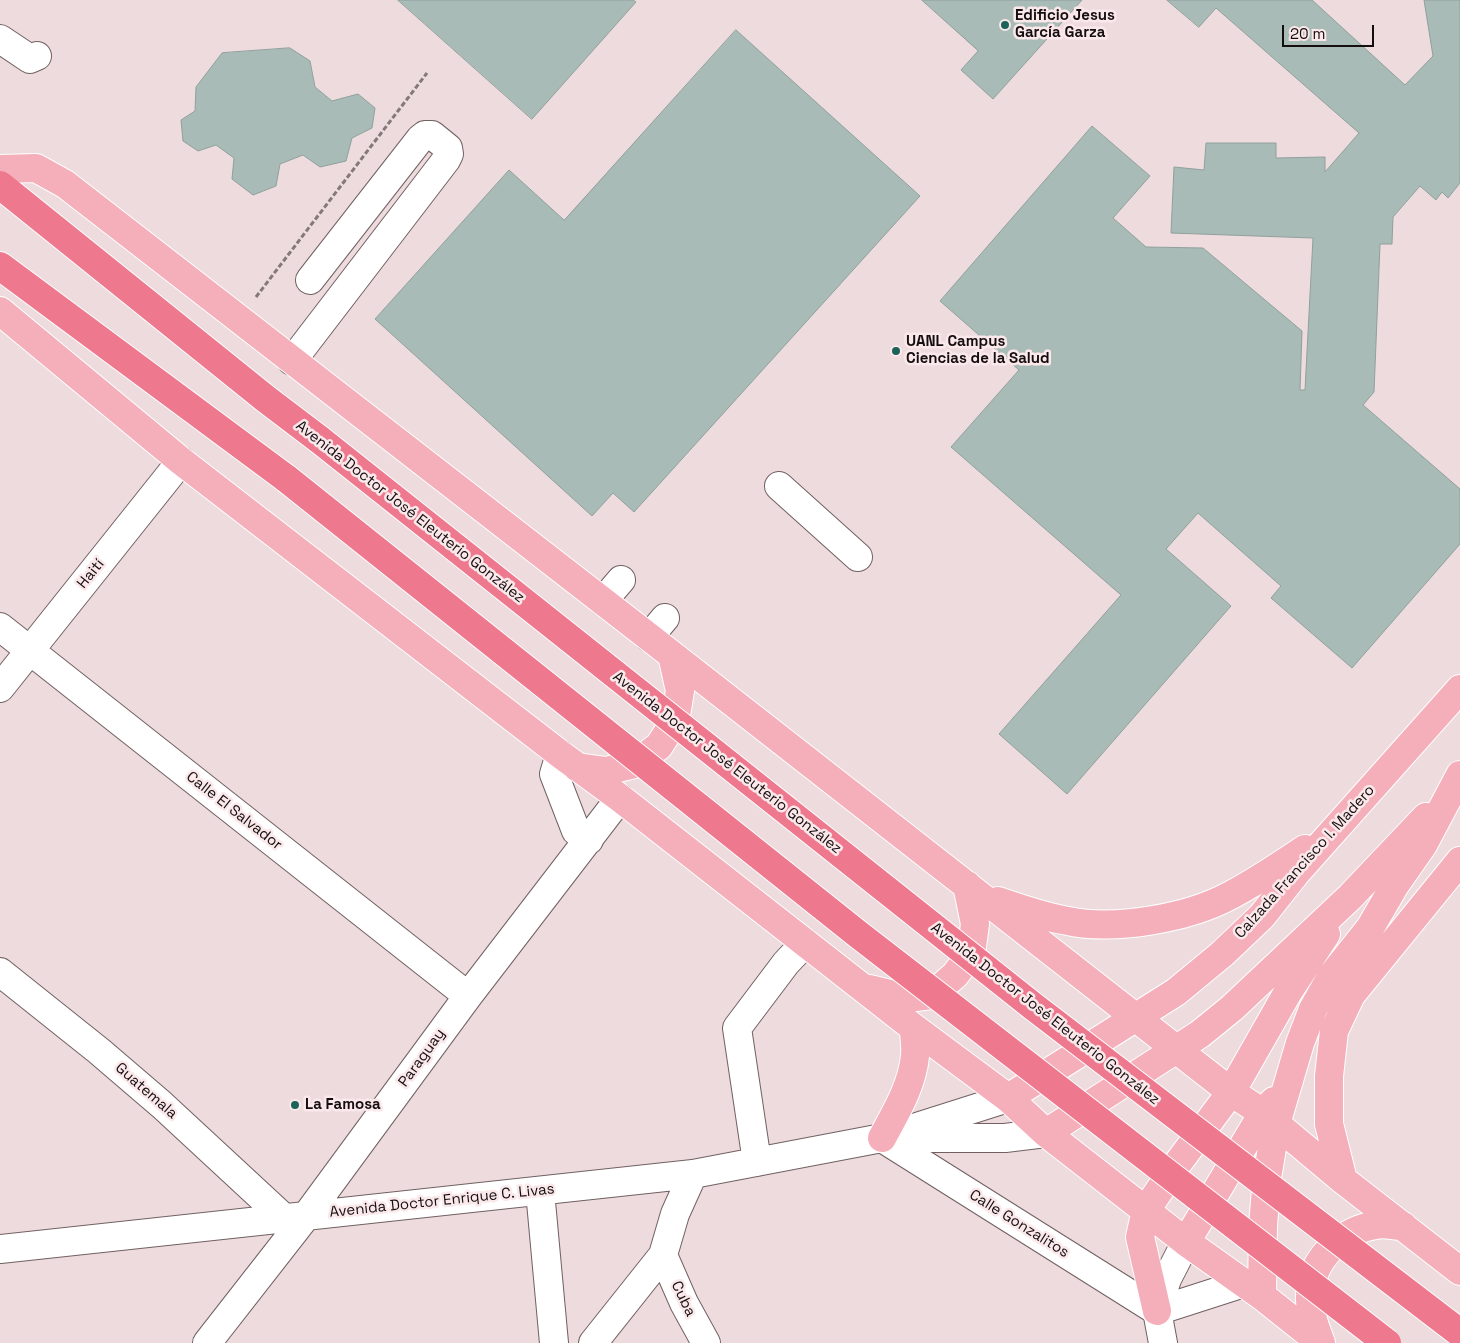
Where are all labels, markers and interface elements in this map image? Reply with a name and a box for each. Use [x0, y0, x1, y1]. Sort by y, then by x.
place label: Edificio Jesus García Garza [1015, 7, 1115, 42]
scale bar [1285, 15, 1378, 47]
marker: Edificio Jesus García Garza [999, 19, 1011, 31]
text: 20 m [1290, 24, 1325, 43]
place label: UANL Campus Ciencias de la Salud [906, 333, 1050, 368]
marker: UANL Campus Ciencias de la Salud [890, 345, 902, 357]
street label: Avenida Doctor José Eleuterio González [292, 417, 528, 607]
street label: Haití [74, 556, 108, 592]
street label: Avenida Doctor José Eleuterio González [609, 668, 845, 858]
street label: Calle El Salvador [182, 768, 286, 854]
street label: Calzada Francisco I. Madero [1231, 782, 1379, 942]
street label: Avenida Doctor José Eleuterio González [927, 919, 1163, 1109]
street label: Paraguay [395, 1025, 449, 1091]
street label: Guatemala [111, 1059, 181, 1123]
place label: La Famosa [305, 1096, 381, 1114]
marker: La Famosa [289, 1099, 301, 1111]
street label: Avenida Doctor Enrique C. Livas [329, 1180, 555, 1222]
street label: Calle Gonzalitos [966, 1186, 1072, 1262]
street label: Cuba [667, 1278, 699, 1320]

